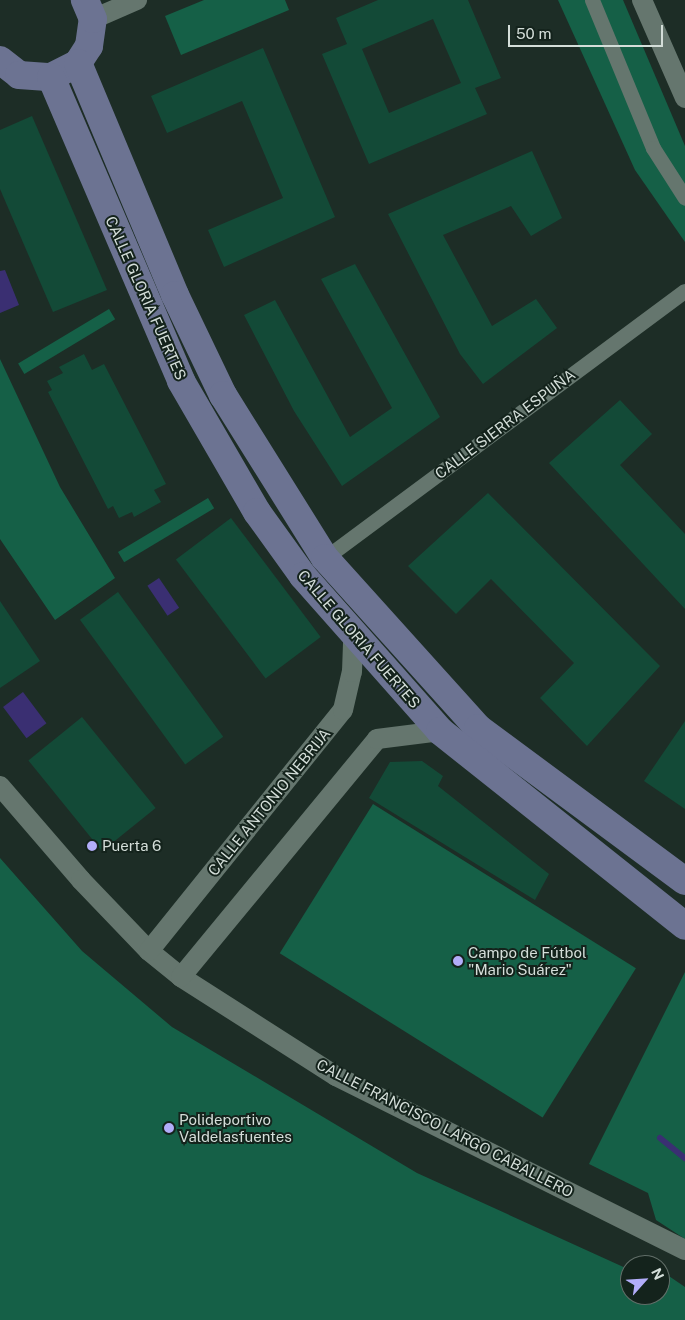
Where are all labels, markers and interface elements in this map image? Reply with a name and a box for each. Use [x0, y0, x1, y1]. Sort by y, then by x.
scale bar [510, 15, 665, 47]
text: 50 m [516, 25, 551, 42]
street label: CALLE GLORIA FUERTES [102, 213, 190, 383]
street label: CALLE SIERRA ESPUÑA [431, 365, 579, 483]
street label: CALLE GLORIA FUERTES [294, 566, 424, 712]
street label: CALLE ANTONIO NEBRIJA [204, 725, 334, 879]
place label: Puerta 6 [102, 837, 161, 855]
marker: Puerta 6 [86, 840, 98, 852]
place label: Campo de Fútbol "Mario Suárez" [468, 943, 587, 978]
marker: Campo de Fútbol "Mario Suárez" [452, 955, 464, 967]
street label: CALLE FRANCISCO LARGO CABALLERO [314, 1055, 576, 1201]
place label: Polideportivo Valdelasfuentes [179, 1110, 292, 1145]
marker: Polideportivo Valdelasfuentes [163, 1122, 175, 1134]
north arrow [620, 1255, 670, 1305]
text: N [648, 1265, 667, 1282]

